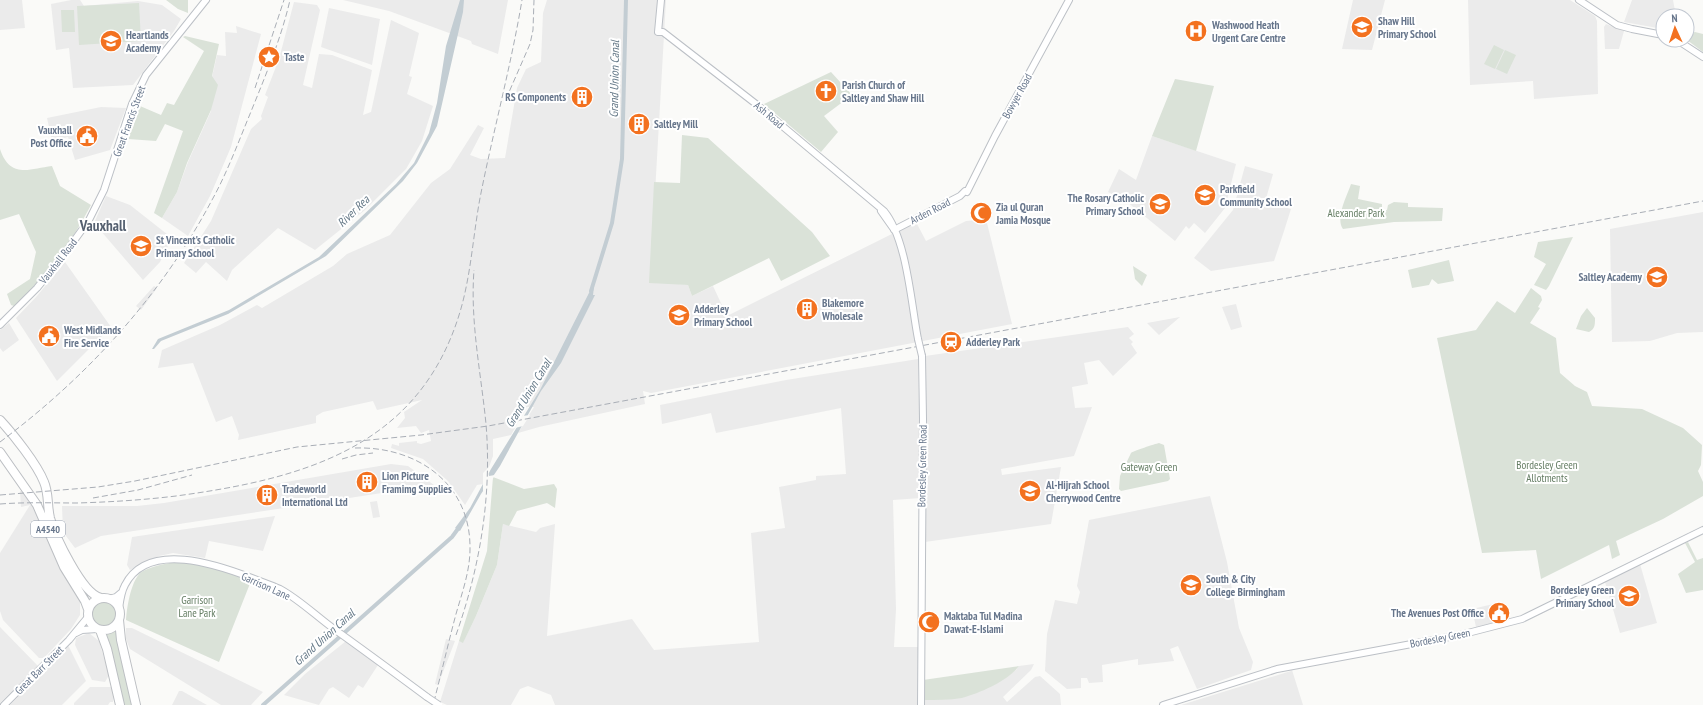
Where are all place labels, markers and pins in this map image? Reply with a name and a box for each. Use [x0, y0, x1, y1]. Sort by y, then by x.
school or university icon: Shaw Hill Primary School [1349, 14, 1375, 40]
place label: Shaw Hill Primary School [1378, 14, 1436, 41]
hospital icon: Washwood Heath Urgent Care Centre [1183, 18, 1209, 44]
place label: Washwood Heath Urgent Care Centre [1211, 18, 1286, 45]
school or university icon: Heartlands Academy [98, 28, 124, 54]
place label: Heartlands Academy [125, 28, 169, 55]
place icon: Taste [256, 44, 282, 70]
place label: Taste [284, 50, 305, 64]
church icon: Parish Church of Saltley and Shaw Hill [813, 78, 839, 104]
place label: Parish Church of Saltley and Shaw Hill [842, 78, 924, 105]
building icon: RS Components [569, 84, 595, 110]
place label: RS Components [505, 90, 566, 104]
building icon: Saltley Mill [626, 111, 652, 137]
place label: Saltley Mill [654, 117, 698, 131]
place label: Vauxhall Post Office [31, 123, 72, 150]
public building icon: Vauxhall Post Office [74, 123, 100, 149]
school or university icon: Parkfield Community School [1192, 182, 1218, 208]
place label: Parkfield Community School [1220, 182, 1292, 209]
place label: The Rosary Catholic Primary School [1068, 191, 1144, 218]
school or university icon: The Rosary Catholic Primary School [1147, 191, 1173, 217]
mosque icon: Zia ul Quran Jamia Mosque [968, 200, 994, 226]
place label: Zia ul Quran Jamia Mosque [995, 200, 1051, 227]
school or university icon: St Vincent's Catholic Primary School [128, 233, 154, 259]
place label: St Vincent's Catholic Primary School [156, 233, 235, 260]
school or university icon: Saltley Academy [1644, 264, 1670, 290]
place label: Saltley Academy [1579, 270, 1643, 284]
building icon: Blakemore Wholesale [794, 296, 820, 322]
place label: Blakemore Wholesale [821, 296, 864, 323]
school or university icon: Adderley Primary School [666, 302, 692, 328]
place label: Adderley Primary School [693, 302, 752, 329]
public building icon: West Midlands Fire Service [36, 323, 62, 349]
place label: West Midlands Fire Service [63, 323, 121, 350]
station icon: Adderley Park [938, 329, 964, 355]
place label: Adderley Park [965, 335, 1021, 349]
building icon: Lion Picture Framimg Supplies [354, 469, 380, 495]
place label: Lion Picture Framimg Supplies [382, 469, 452, 496]
school or university icon: Al-Hijrah School Cherrywood Centre [1017, 478, 1043, 504]
place label: Al-Hijrah School Cherrywood Centre [1045, 478, 1121, 505]
building icon: Tradeworld International Ltd [254, 482, 280, 508]
place label: Tradeworld International Ltd [282, 482, 348, 509]
school or university icon: South & City College Birmingham [1178, 572, 1204, 598]
place label: South & City College Birmingham [1206, 572, 1285, 599]
place label: Bordesley Green Primary School [1550, 583, 1614, 610]
school or university icon: Bordesley Green Primary School [1616, 583, 1642, 609]
public building icon: The Avenues Post Office [1486, 600, 1512, 626]
place label: The Avenues Post Office [1391, 606, 1484, 620]
mosque icon: Maktaba Tul Madina Dawat-E-Islami [916, 609, 942, 635]
place label: Maktaba Tul Madina Dawat-E-Islami [944, 609, 1023, 636]

